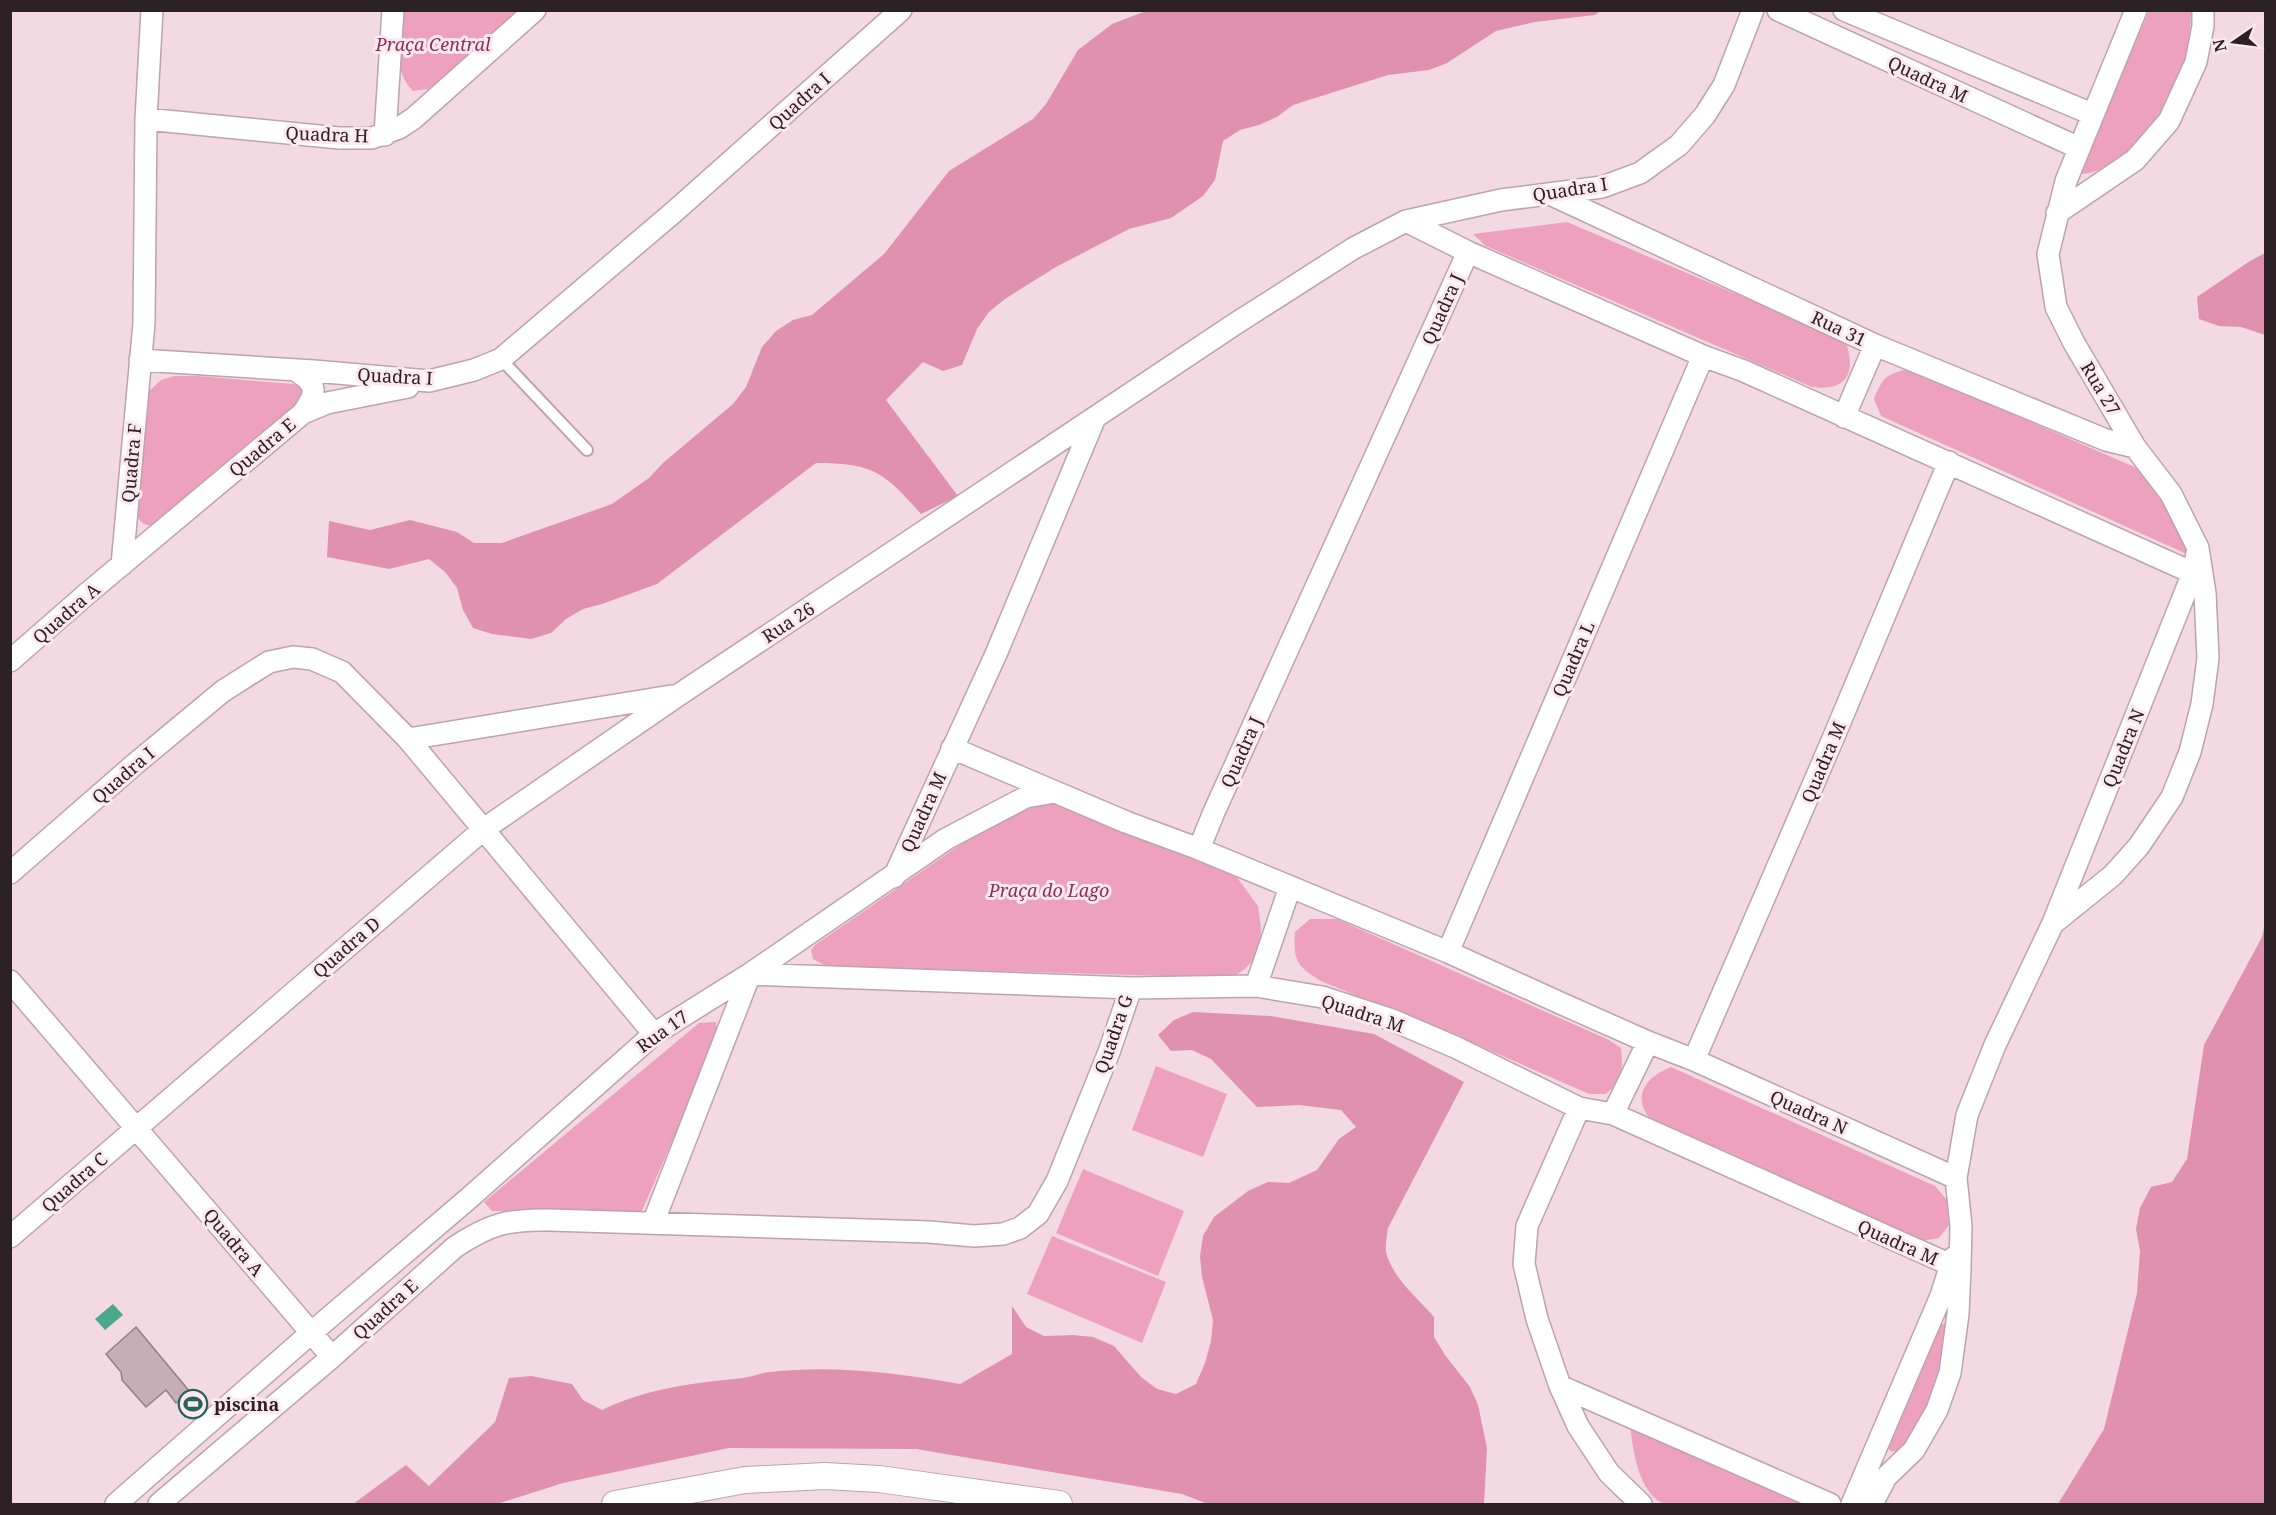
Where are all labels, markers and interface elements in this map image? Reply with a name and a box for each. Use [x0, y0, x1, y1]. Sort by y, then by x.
north arrow [2204, 12, 2264, 72]
park label: Praça Central [374, 32, 491, 56]
text: N [2207, 36, 2232, 54]
street label: Quadra M [1884, 50, 1972, 108]
street label: Quadra I [763, 67, 835, 135]
street label: Quadra H [285, 121, 369, 147]
street label: Quadra I [1531, 171, 1609, 207]
street label: Quadra J [1416, 270, 1468, 348]
street label: Rua 31 [1808, 305, 1870, 351]
street label: Rua 27 [2076, 357, 2126, 419]
street label: Quadra I [357, 362, 433, 390]
street label: Quadra E [224, 412, 300, 482]
street label: Quadra F [116, 422, 146, 504]
street label: Quadra A [27, 577, 105, 649]
street label: Rua 26 [757, 596, 819, 648]
street label: Quadra L [1546, 617, 1600, 701]
street label: Quadra N [2096, 705, 2150, 791]
street label: Quadra J [1215, 713, 1267, 791]
street label: Quadra M [1795, 718, 1851, 806]
street label: Quadra I [87, 741, 159, 809]
street label: Quadra M [895, 768, 951, 856]
park label: Praça do Lago [988, 878, 1109, 902]
street label: Quadra D [307, 911, 385, 983]
street label: Quadra M [1318, 988, 1408, 1038]
street label: Quadra G [1088, 991, 1138, 1077]
street label: Rua 17 [631, 1004, 693, 1058]
street label: Quadra N [1766, 1084, 1852, 1140]
street label: Quadra C [36, 1147, 112, 1217]
street label: Quadra A [199, 1203, 270, 1281]
street label: Quadra M [1854, 1214, 1942, 1270]
street label: Quadra E [347, 1273, 423, 1345]
sports icon: piscina [177, 1388, 209, 1420]
place label: piscina [214, 1392, 279, 1416]

